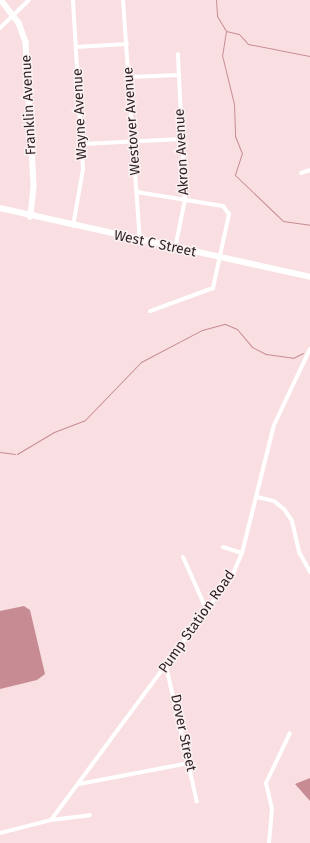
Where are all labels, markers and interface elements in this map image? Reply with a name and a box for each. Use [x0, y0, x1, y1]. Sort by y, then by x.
street label: Franklin Avenue [18, 54, 40, 156]
street label: Westover Avenue [120, 66, 144, 176]
street label: Wayne Avenue [69, 68, 91, 160]
street label: Akron Avenue [171, 108, 193, 196]
street label: West C Street [112, 227, 198, 261]
street label: Pump Station Road [155, 567, 239, 677]
street label: Dover Street [167, 693, 199, 773]

